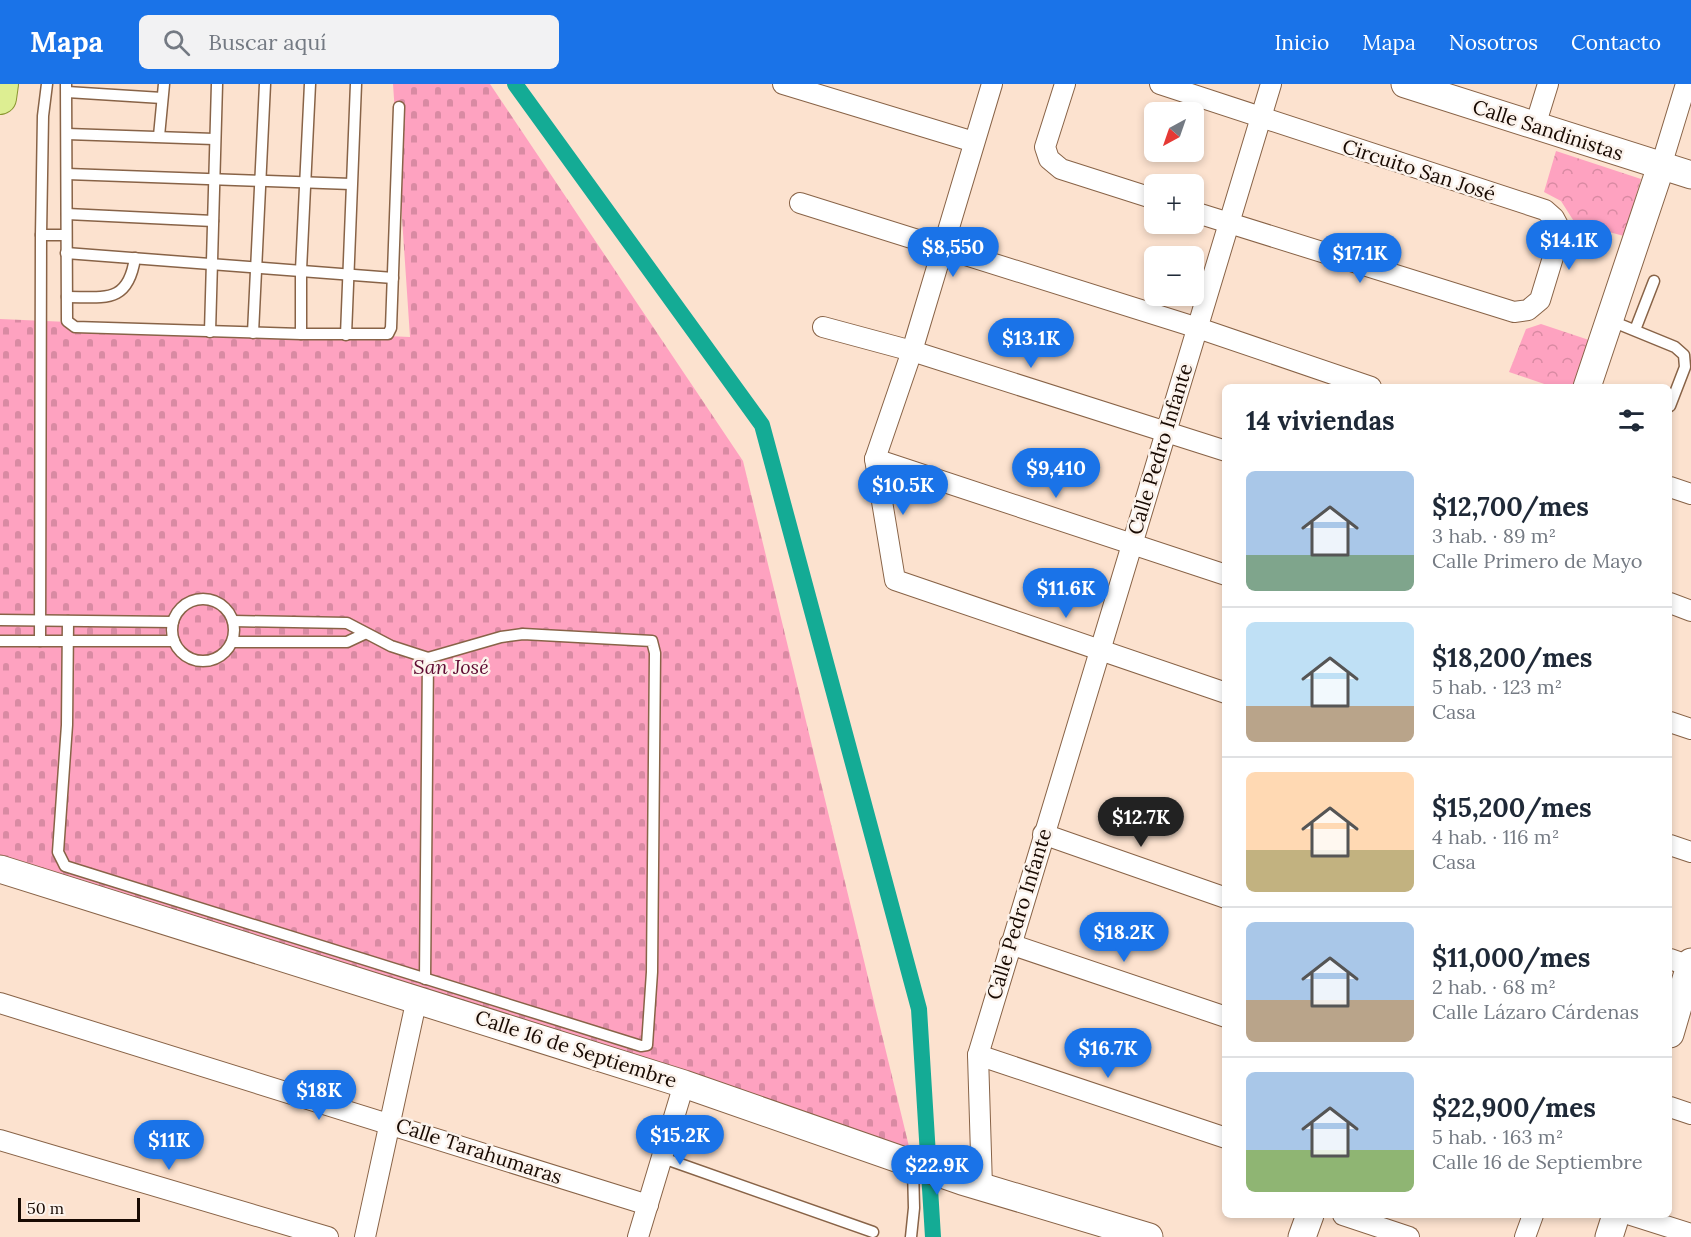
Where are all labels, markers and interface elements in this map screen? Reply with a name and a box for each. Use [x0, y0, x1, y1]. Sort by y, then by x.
search box [139, 15, 559, 69]
text: Mapa [30, 24, 103, 60]
icon: search [160, 26, 193, 59]
text: Buscar aquí [208, 28, 327, 56]
text: Inicio [1274, 29, 1329, 56]
text: Mapa [1362, 29, 1416, 56]
text: Nosotros [1449, 29, 1538, 56]
text: Contacto [1571, 29, 1661, 56]
street label: Calle Sandinistas [1470, 93, 1627, 166]
north arrow [1144, 102, 1204, 162]
map controls [1144, 102, 1204, 306]
street label: Circuito San José [1339, 133, 1499, 206]
button: + [1144, 174, 1204, 234]
pin: $14.1K [1520, 220, 1618, 271]
pin: $8,550 [904, 227, 1002, 278]
text: $14.1K [1540, 227, 1598, 252]
pin: $17.1K [1311, 233, 1409, 284]
text: $8,550 [922, 234, 984, 259]
text: $17.1K [1332, 240, 1388, 265]
button: − [1144, 246, 1204, 306]
pin: $13.1K [982, 318, 1080, 369]
text: $13.1K [1002, 325, 1060, 350]
street label: Calle Pedro Infante [1122, 360, 1197, 537]
text: 14 viviendas [1246, 404, 1395, 437]
icon: filters [1615, 404, 1648, 437]
pin: $9,410 [1007, 448, 1105, 499]
text: $9,410 [1026, 455, 1086, 480]
pin: $10.5K [854, 465, 952, 516]
text: $10.5K [872, 472, 934, 497]
text: $12,700/mes [1432, 490, 1589, 523]
icon: home [1294, 495, 1366, 567]
text: 3 hab. · 89 m² [1432, 523, 1556, 548]
text: Calle Primero de Mayo [1432, 548, 1642, 573]
pin: $11.6K [1017, 568, 1115, 619]
text: $11.6K [1037, 575, 1095, 600]
text: $18,200/mes [1432, 641, 1592, 674]
icon: home [1294, 646, 1366, 718]
park label: San José [413, 654, 489, 679]
text: 5 hab. · 123 m² [1432, 674, 1562, 699]
text: Casa [1432, 699, 1476, 724]
text: $15,200/mes [1432, 791, 1592, 824]
icon: home [1294, 796, 1366, 868]
pin: $12.7K [1092, 797, 1190, 848]
text: $12.7K [1112, 804, 1170, 829]
text: 4 hab. · 116 m² [1432, 824, 1559, 849]
street label: Calle Pedro Infante [981, 825, 1056, 1002]
text: Casa [1432, 849, 1476, 874]
pin: $18.2K [1075, 912, 1173, 963]
text: $18.2K [1094, 919, 1154, 944]
text: $11,000/mes [1432, 941, 1590, 974]
icon: home [1294, 946, 1366, 1018]
text: 2 hab. · 68 m² [1432, 974, 1556, 999]
text: Calle Lázaro Cárdenas [1432, 999, 1639, 1024]
street label: Calle 16 de Septiembre [472, 1004, 680, 1093]
pin: $16.7K [1059, 1028, 1157, 1079]
text: $16.7K [1078, 1035, 1138, 1060]
pin: $18K [283, 1070, 355, 1121]
text: $18K [296, 1077, 342, 1102]
text: $22,900/mes [1432, 1091, 1596, 1124]
icon: home [1294, 1096, 1366, 1168]
street label: Calle Tarahumaras [393, 1112, 565, 1189]
pin: $15.2K [631, 1115, 729, 1166]
pin: $11K [133, 1120, 205, 1171]
text: $15.2K [650, 1122, 710, 1147]
text: 5 hab. · 163 m² [1432, 1124, 1563, 1149]
text: $11K [148, 1127, 190, 1152]
pin: $22.9K [888, 1145, 986, 1196]
text: Calle 16 de Septiembre [1432, 1149, 1643, 1174]
text: $22.9K [905, 1152, 969, 1177]
scale bar [18, 1195, 140, 1222]
text: 50 m [27, 1198, 64, 1218]

